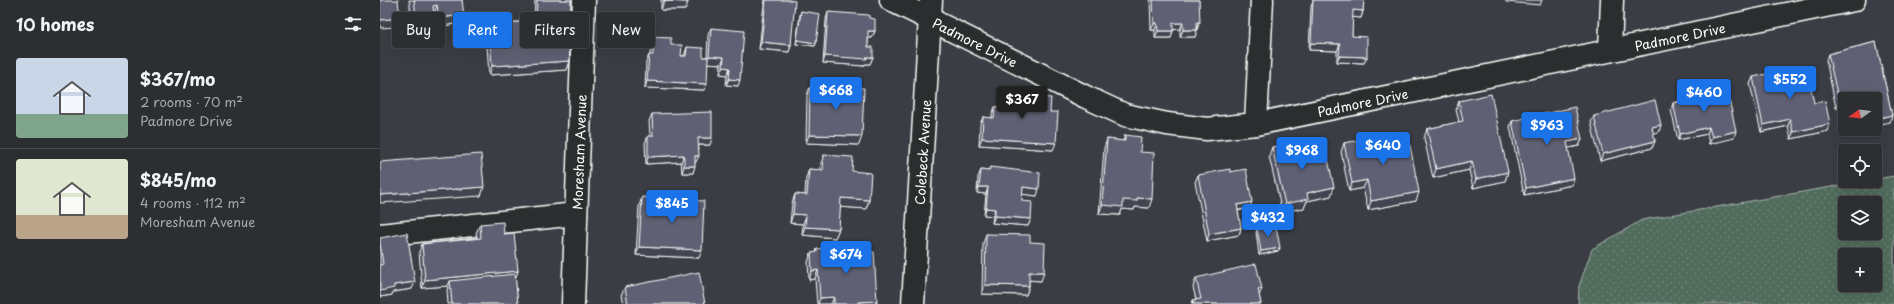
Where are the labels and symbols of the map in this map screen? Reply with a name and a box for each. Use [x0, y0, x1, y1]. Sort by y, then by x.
street label: Padmore Drive [930, 13, 1021, 71]
street label: Padmore Drive [1632, 17, 1727, 55]
pin: $552 [1766, 66, 1814, 100]
pin: $668 [812, 77, 860, 111]
pin: $460 [1680, 79, 1728, 113]
street label: Padmore Drive [1315, 83, 1410, 121]
pin: $367 [998, 86, 1046, 120]
north arrow [1838, 92, 1882, 136]
street label: Moresham Avenue [567, 94, 590, 210]
street label: Colebeck Avenue [909, 99, 935, 205]
pin: $963 [1523, 112, 1571, 146]
pin: $640 [1359, 132, 1407, 166]
pin: $968 [1278, 137, 1326, 171]
pin: $845 [648, 190, 696, 224]
pin: $432 [1244, 204, 1292, 238]
pin: $674 [822, 241, 870, 275]

